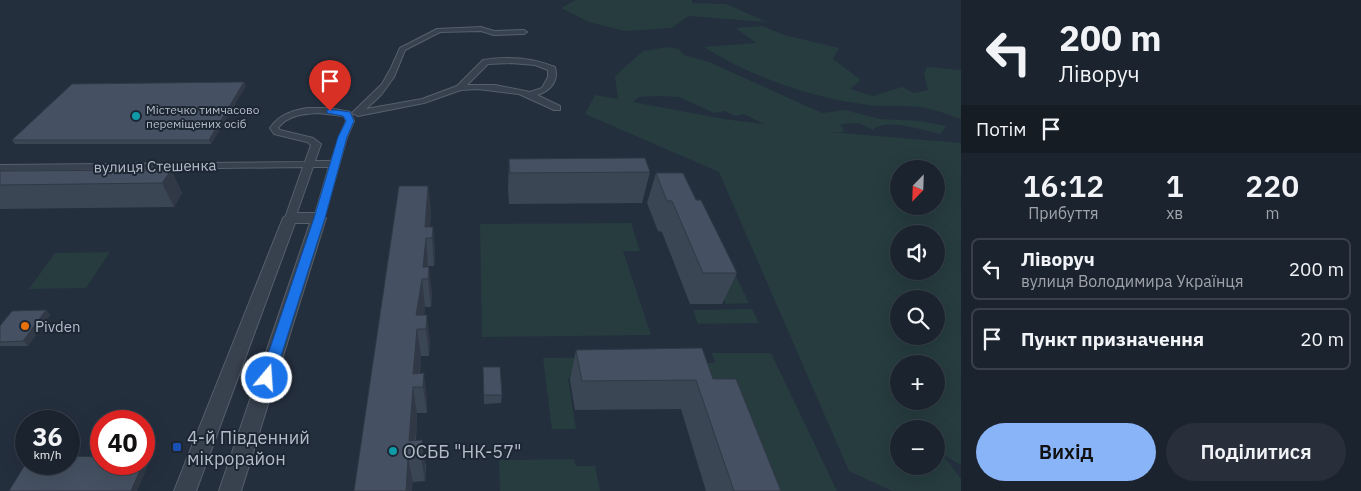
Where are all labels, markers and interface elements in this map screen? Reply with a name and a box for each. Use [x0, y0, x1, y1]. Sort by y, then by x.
text: 200 m [1059, 15, 1162, 61]
icon: left [976, 20, 1041, 85]
text: Ліворуч [1059, 59, 1140, 88]
pin [309, 60, 351, 111]
icon: arrive [316, 67, 344, 95]
place label: Містечко тимчасово переміщених осіб [146, 102, 260, 131]
marker: Містечко тимчасово переміщених осіб [130, 110, 142, 122]
icon: arrive [1037, 115, 1065, 143]
text: Потім [976, 117, 1027, 141]
street label: вулиця Стешенка [93, 155, 217, 177]
north arrow [890, 160, 945, 215]
map controls [890, 160, 945, 475]
text: 16:12 [1023, 166, 1104, 205]
text: 1 [1166, 166, 1184, 205]
text: 220 [1245, 166, 1299, 205]
text: Прибуття [1028, 203, 1099, 223]
text: хв [1166, 203, 1183, 223]
text: m [1265, 203, 1279, 223]
button: sound [890, 225, 945, 280]
text: Ліворуч [1021, 247, 1095, 271]
icon: left [978, 255, 1006, 283]
text: 200 m [1289, 257, 1344, 281]
text: вулиця Володимира Українця [1021, 271, 1243, 291]
button: search [890, 290, 945, 345]
place label: Pivden [35, 317, 81, 336]
marker: Pivden [19, 320, 31, 332]
icon: arrive [978, 325, 1006, 353]
text: Пункт призначення [1021, 327, 1204, 351]
text: 20 m [1300, 327, 1344, 351]
position arrow [240, 351, 292, 403]
button: + [890, 355, 945, 410]
speed limit sign: 40 [90, 410, 155, 475]
text: 36 [32, 420, 63, 453]
button: − [890, 420, 945, 475]
button: Вихід [976, 423, 1156, 481]
button: Поділитися [1166, 423, 1346, 481]
place label: 4-й Південний мікрорайон [187, 426, 310, 470]
place label: ОСББ "НК-57" [403, 440, 521, 463]
marker: 4-й Південний мікрорайон [171, 441, 183, 453]
marker: ОСББ "НК-57" [387, 445, 399, 457]
text: km/h [33, 447, 62, 462]

